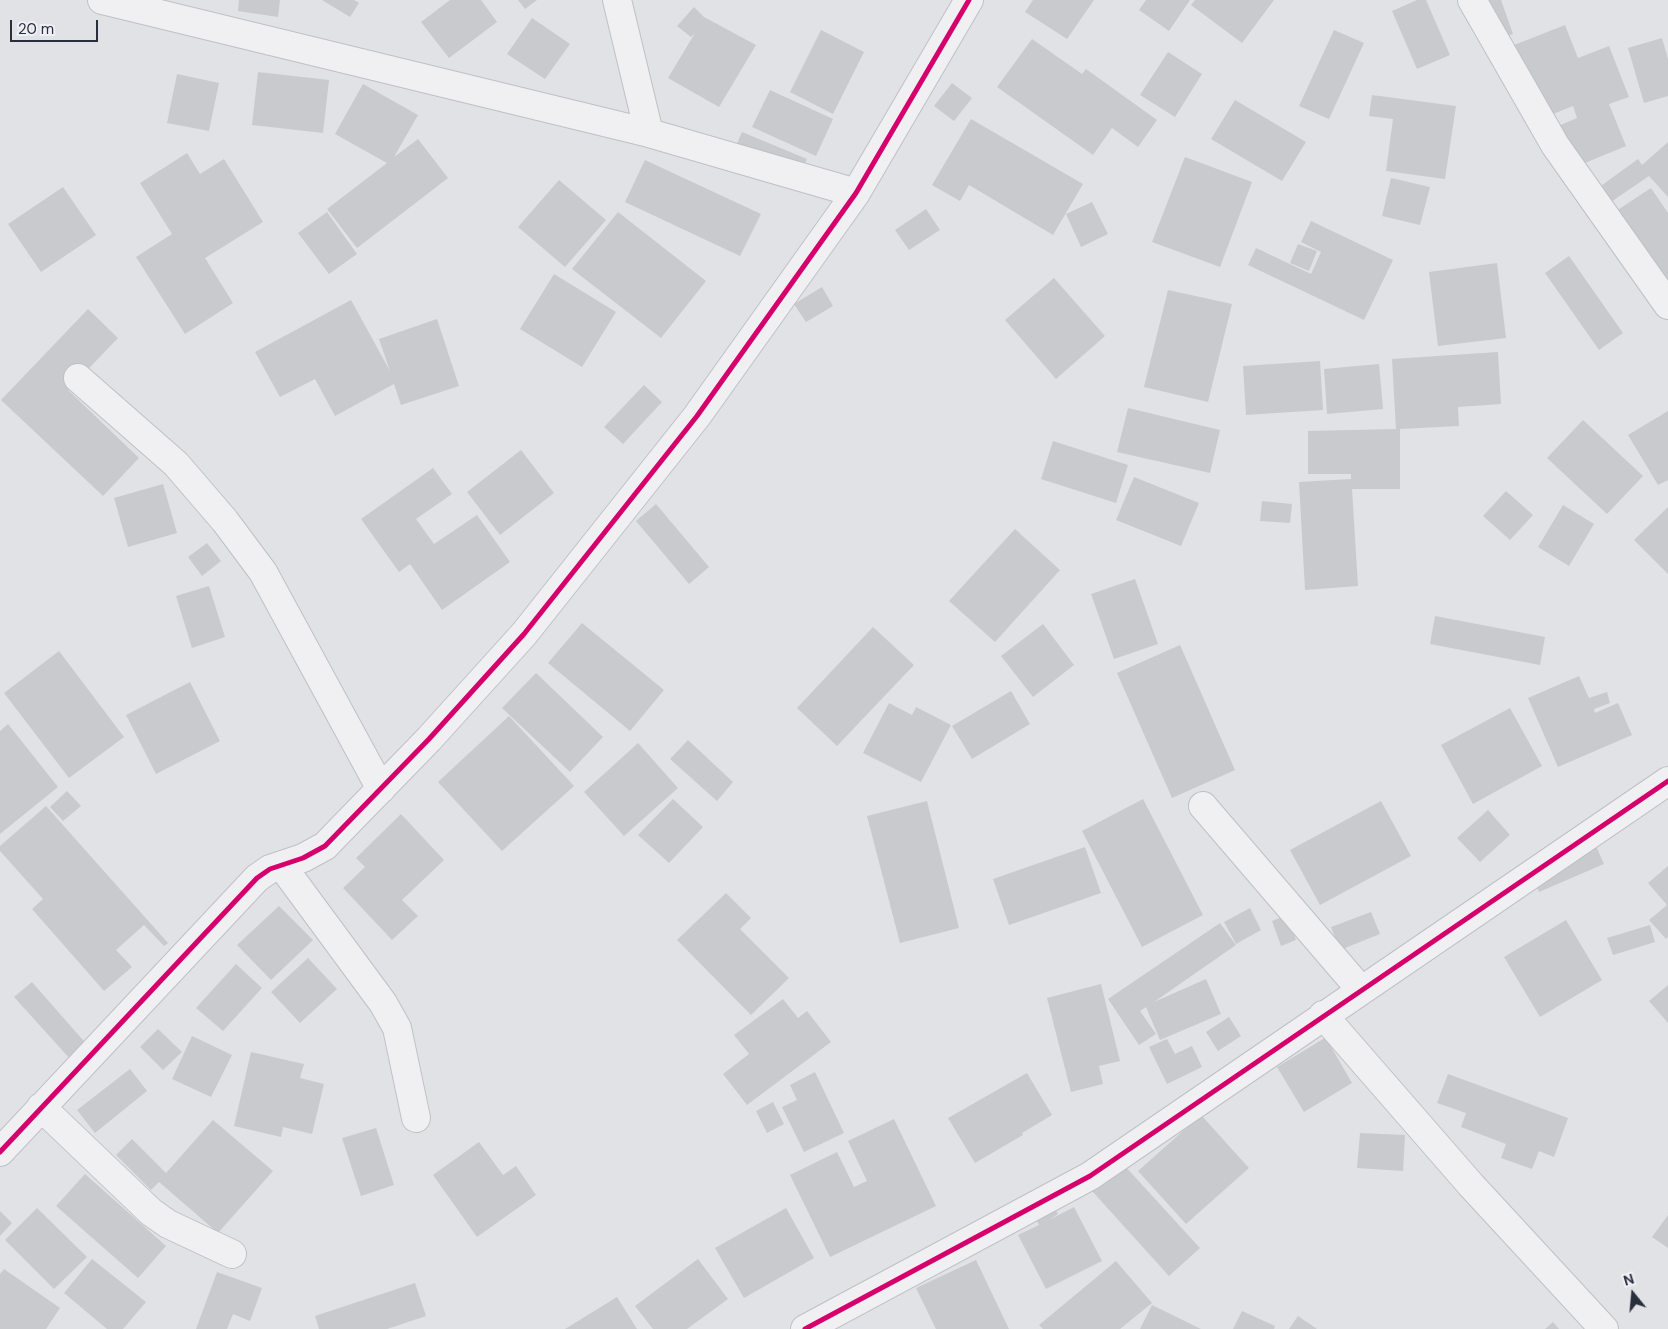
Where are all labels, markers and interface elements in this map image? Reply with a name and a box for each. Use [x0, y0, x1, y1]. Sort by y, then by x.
scale bar [12, 10, 100, 42]
text: 20 m [18, 19, 54, 39]
north arrow [1608, 1269, 1658, 1319]
text: N [1621, 1270, 1636, 1290]

